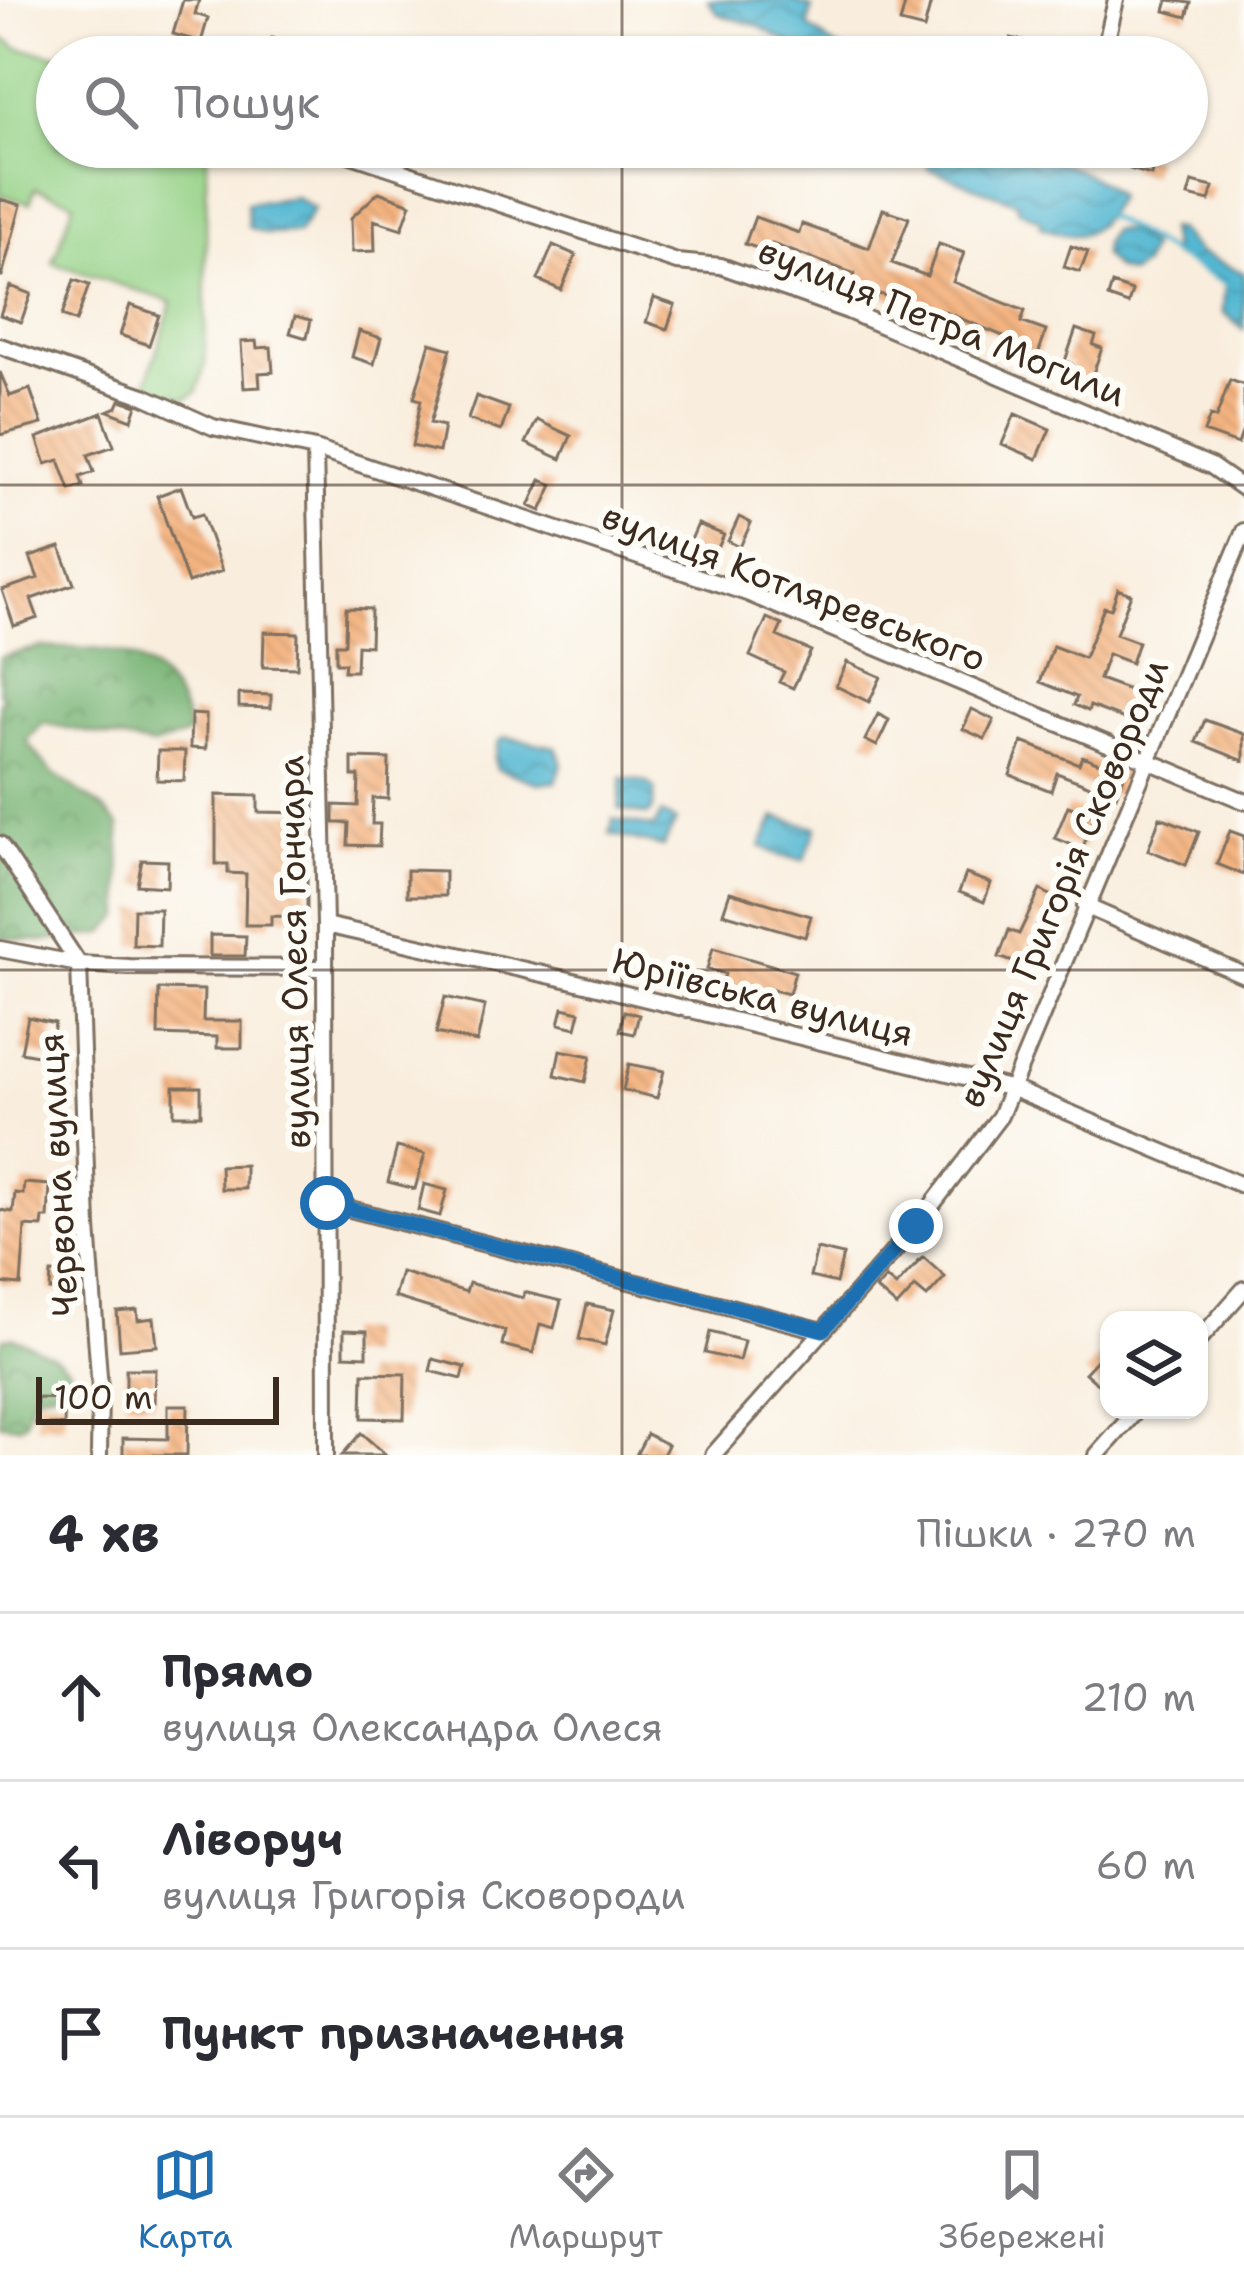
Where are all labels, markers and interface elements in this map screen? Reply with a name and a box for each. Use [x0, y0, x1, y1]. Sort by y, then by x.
search box [36, 36, 1208, 168]
icon: search [78, 69, 144, 135]
text: Пошук [174, 72, 320, 132]
street label: вулиця Петра Могили [751, 226, 1133, 418]
street label: вулиця Котляревського [595, 491, 993, 683]
street label: вулиця Григорія Сковороди [946, 651, 1180, 1115]
street label: вулиця Олеся Гончара [266, 755, 322, 1149]
street label: Юріївська вулиця [608, 936, 918, 1058]
street label: Червона вулиця [26, 1032, 90, 1318]
route start [300, 1176, 354, 1230]
route end [889, 1199, 943, 1253]
map controls [1100, 1311, 1208, 1419]
button: layers [1100, 1311, 1208, 1419]
scale bar [36, 1371, 279, 1424]
text: 100 m [54, 1375, 153, 1420]
text: 4 хв [48, 1499, 159, 1567]
text: Пішки · 270 m [917, 1507, 1196, 1559]
text: Прямо [162, 1641, 313, 1701]
icon: ahead [48, 1664, 114, 1730]
text: 210 m [1081, 1671, 1196, 1723]
text: вулиця Олександра Олеся [162, 1701, 663, 1753]
text: Ліворуч [162, 1809, 343, 1869]
icon: left [48, 1832, 114, 1898]
text: 60 m [1096, 1839, 1196, 1891]
text: вулиця Григорія Сковороди [162, 1869, 685, 1921]
icon: arrive [48, 2000, 114, 2066]
text: Пункт призначення [162, 2003, 625, 2063]
tab: Карта [138, 2142, 233, 2259]
tab: Маршрут [509, 2142, 663, 2259]
tab: Збережені [939, 2142, 1106, 2259]

